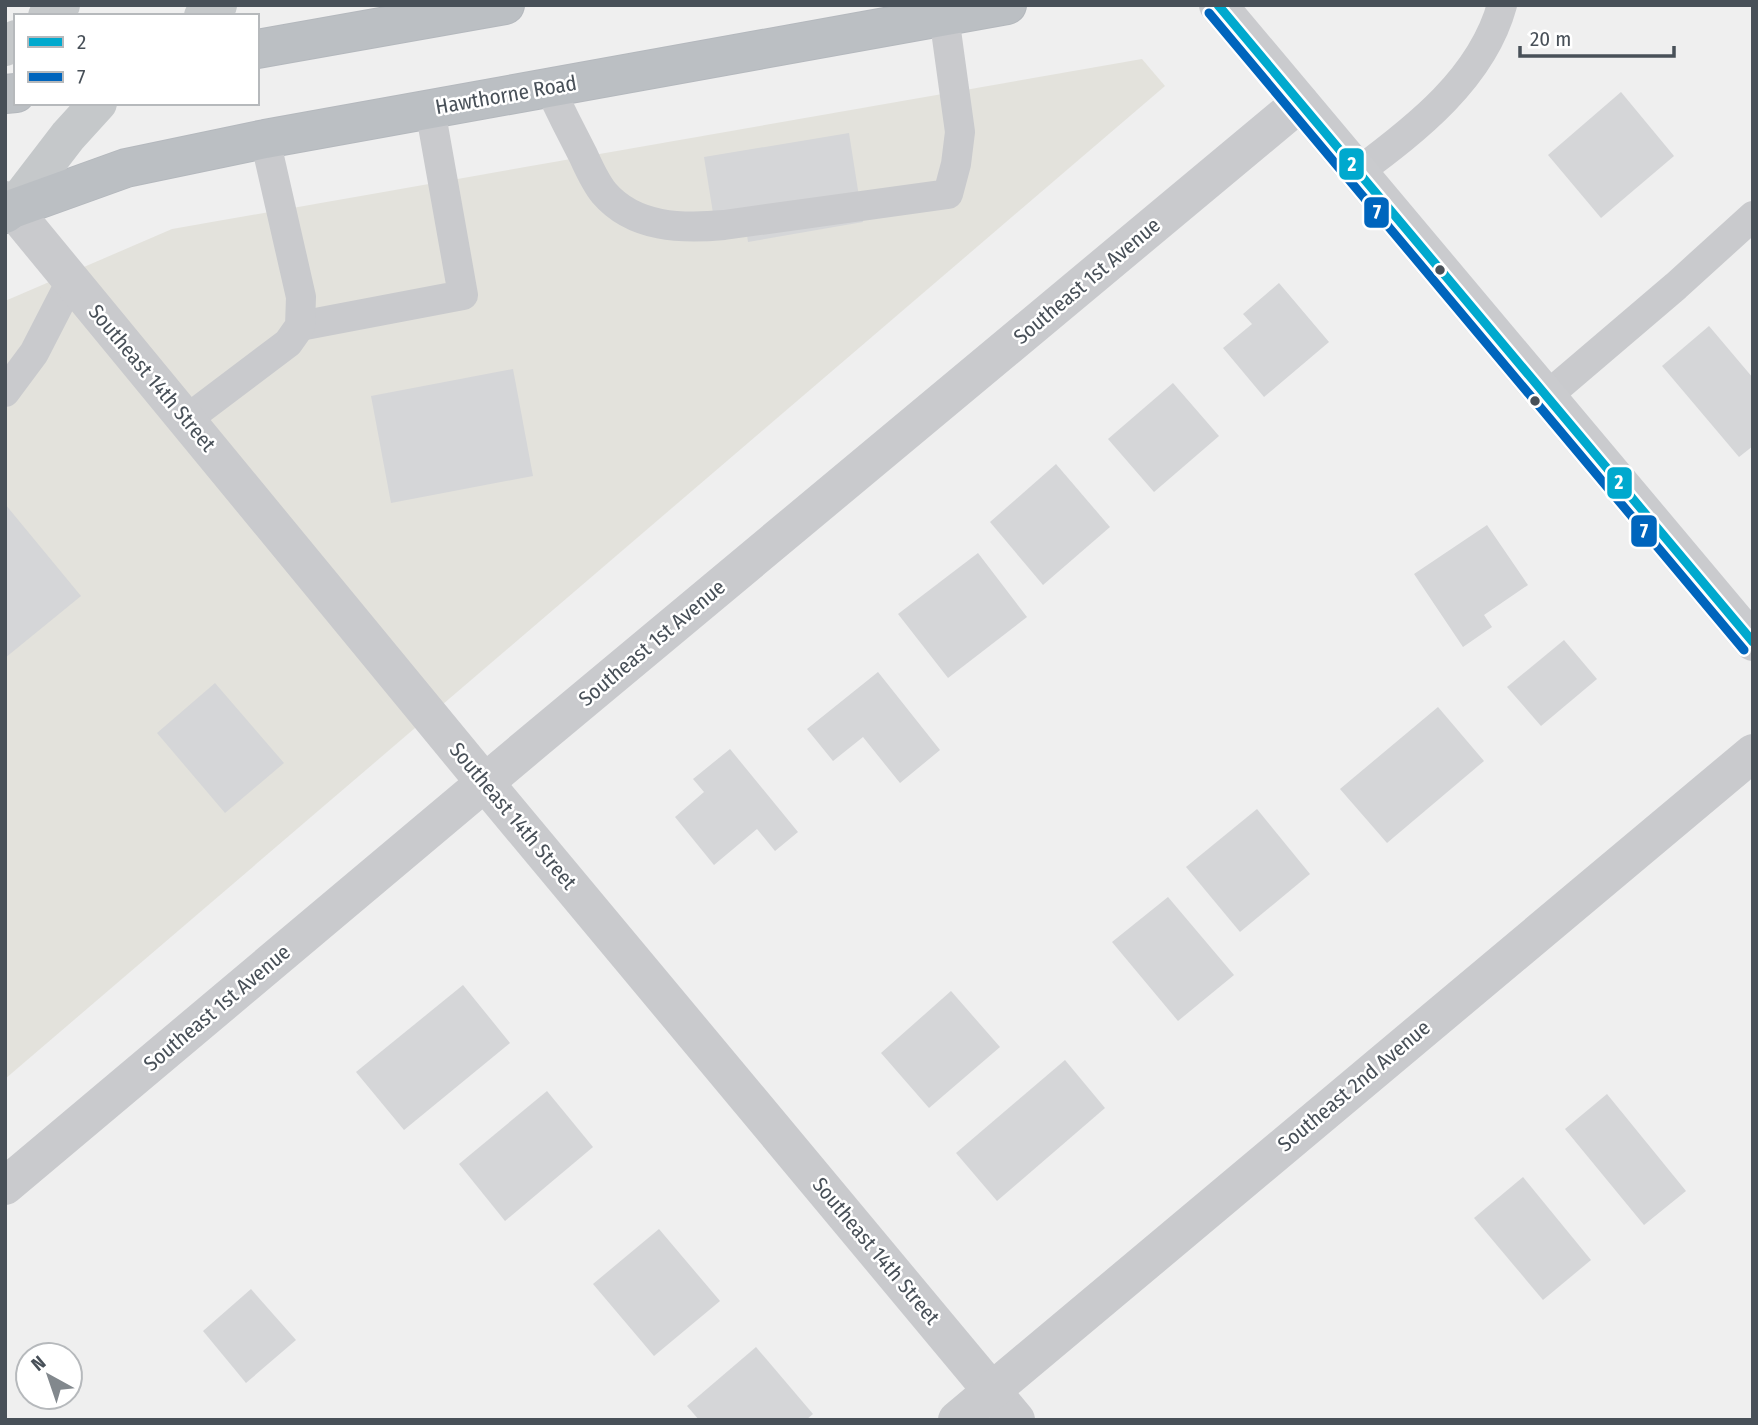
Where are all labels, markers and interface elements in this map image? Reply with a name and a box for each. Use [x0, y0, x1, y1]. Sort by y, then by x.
legend [14, 14, 259, 105]
scale bar [1520, 14, 1674, 58]
text: 20 m [1530, 26, 1571, 52]
text: 2 [77, 29, 86, 55]
text: 7 [77, 64, 86, 90]
street label: Hawthorne Road [433, 70, 579, 120]
line badge: 2 [1338, 147, 1365, 181]
text: 2 [1347, 153, 1357, 176]
line badge: 7 [1363, 196, 1390, 229]
text: 7 [1373, 201, 1381, 224]
street label: Southeast 1st Avenue [1008, 212, 1166, 350]
unlabelled marker [1433, 263, 1447, 277]
street label: Southeast 14th Street [83, 299, 221, 457]
unlabelled marker [1528, 394, 1542, 408]
line badge: 2 [1606, 466, 1633, 500]
text: 2 [1614, 471, 1624, 494]
line badge: 7 [1630, 514, 1658, 548]
text: 7 [1640, 520, 1648, 543]
street label: Southeast 1st Avenue [573, 574, 731, 712]
street label: Southeast 14th Street [444, 737, 582, 895]
street label: Southeast 1st Avenue [138, 939, 296, 1077]
street label: Southeast 2nd Avenue [1272, 1015, 1436, 1157]
street label: Southeast 14th Street [807, 1172, 945, 1330]
north arrow [14, 1341, 84, 1411]
text: N [27, 1351, 50, 1376]

